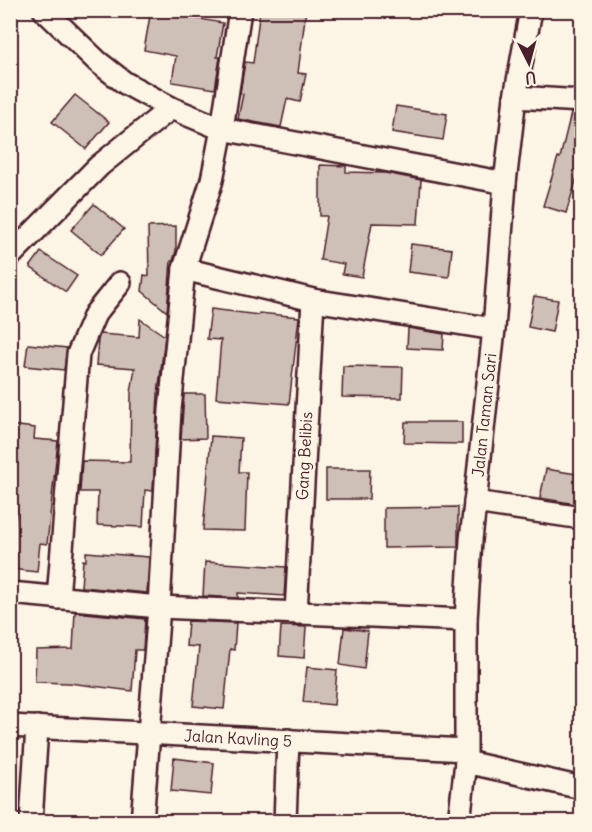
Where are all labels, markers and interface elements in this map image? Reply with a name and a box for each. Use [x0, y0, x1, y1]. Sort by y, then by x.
north arrow [499, 33, 559, 93]
text: U [524, 67, 537, 88]
street label: Jalan Taman Sari [468, 352, 500, 478]
street label: Gang Belibis [292, 411, 316, 501]
street label: Jalan Kavling 5 [184, 725, 292, 751]

